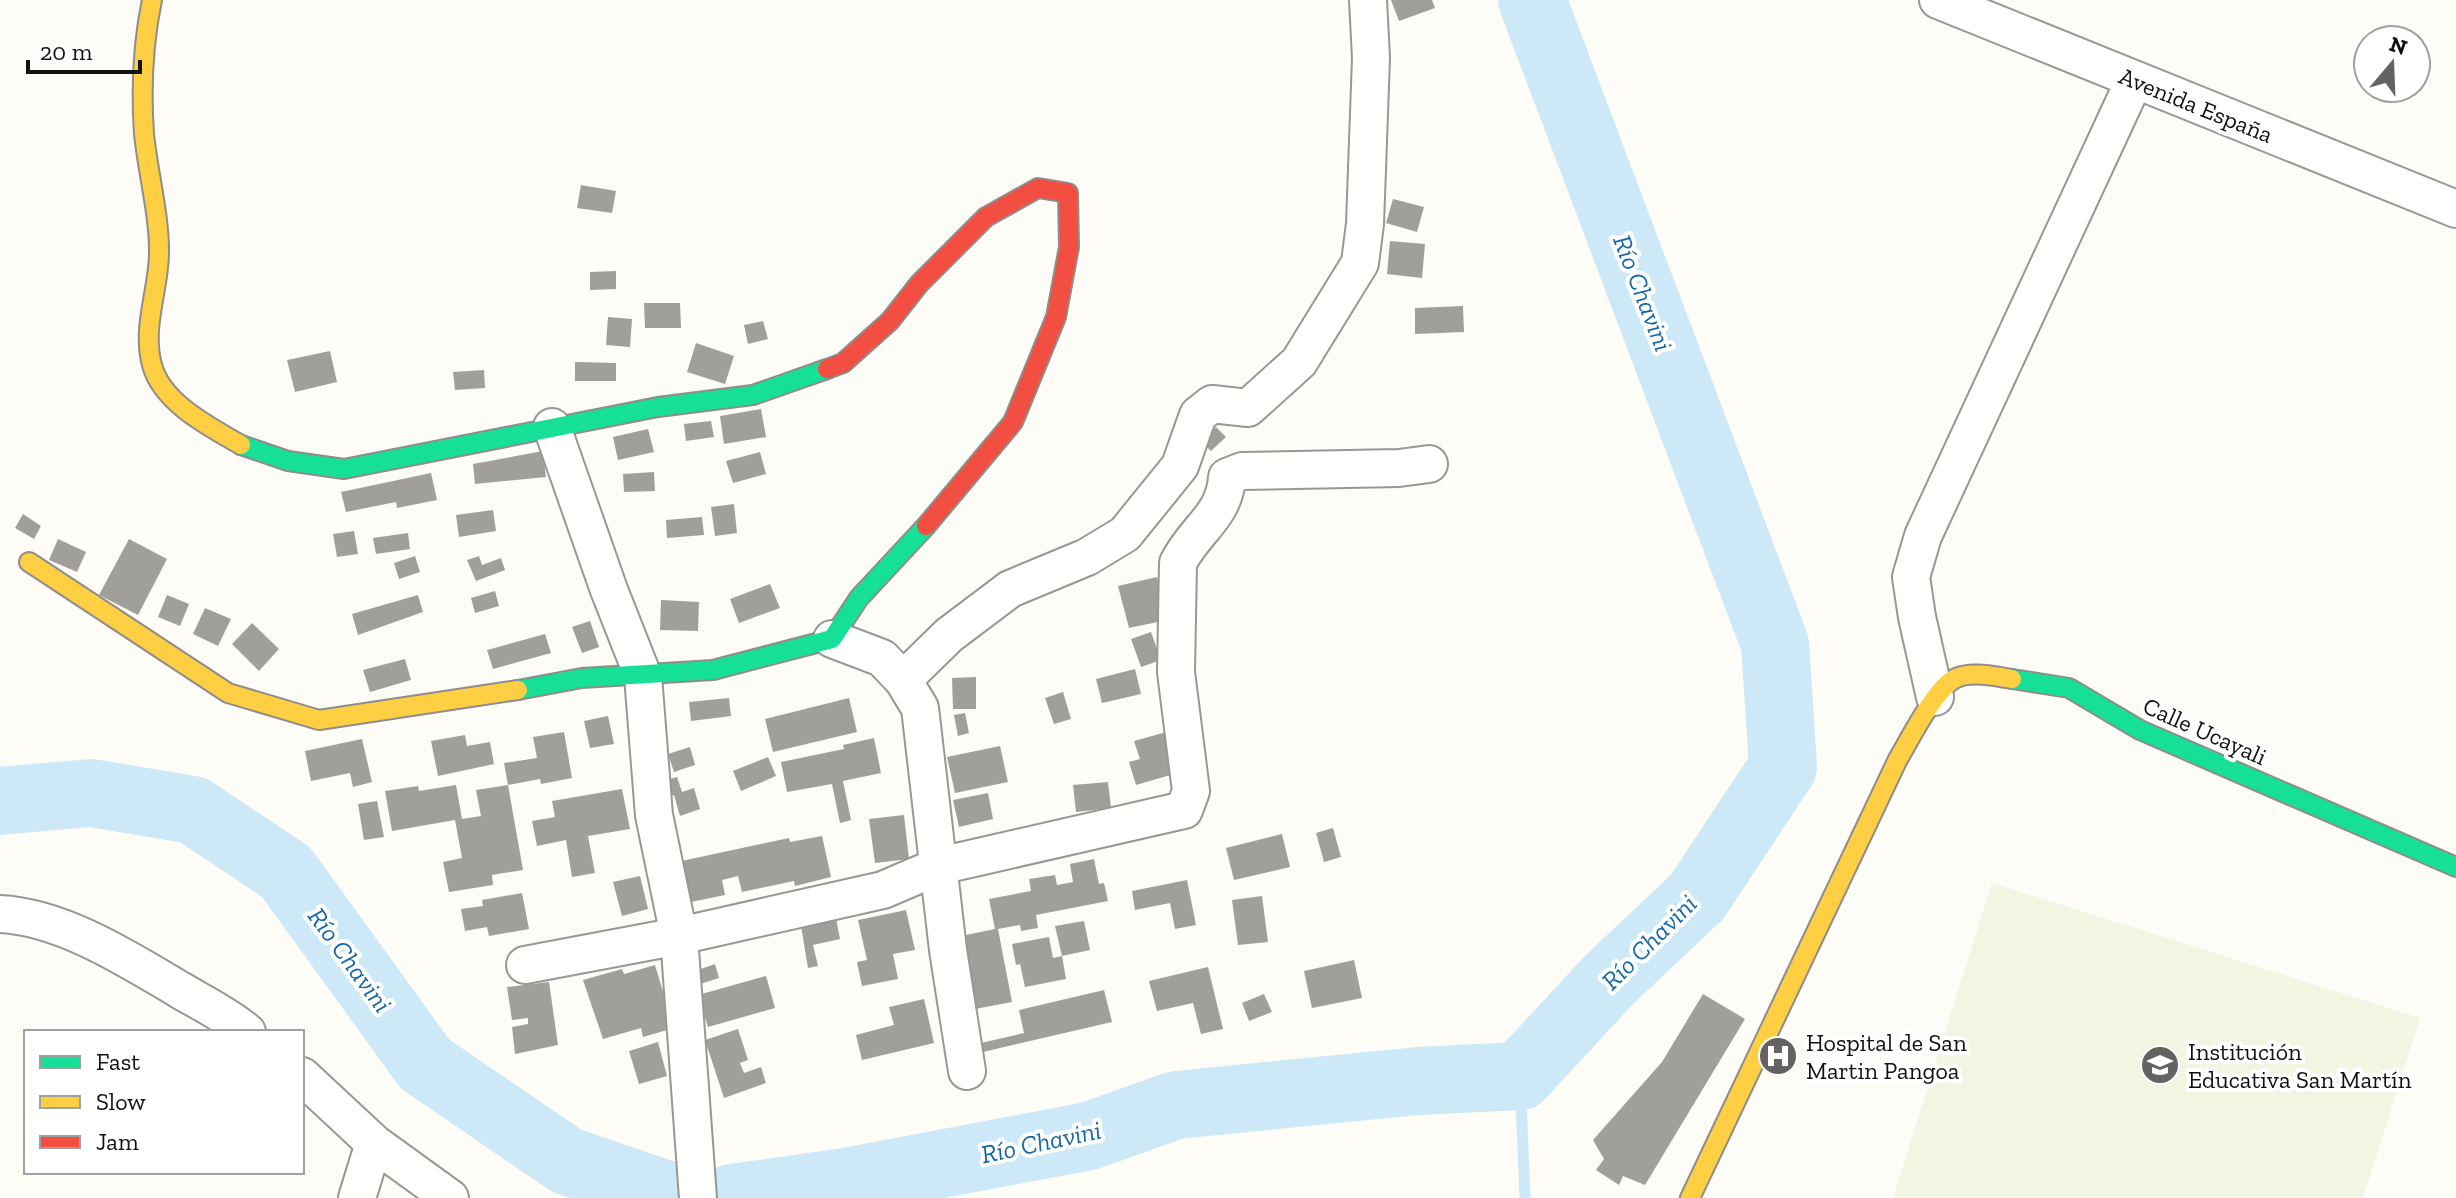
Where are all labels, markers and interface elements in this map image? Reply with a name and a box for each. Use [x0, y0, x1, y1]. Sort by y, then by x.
scale bar [28, 24, 140, 74]
north arrow [2352, 24, 2432, 104]
text: N [2386, 30, 2411, 61]
text: 20 m [40, 37, 93, 66]
street label: Avenida España [2115, 61, 2277, 149]
water label: Río Chavini [1606, 230, 1680, 356]
street label: Calle Ucayali [2139, 691, 2272, 771]
water label: Río Chavini [1595, 888, 1703, 996]
water label: Río Chavini [301, 901, 399, 1019]
place label: Hospital de San Martin Pangoa [1806, 1028, 1967, 1085]
legend [24, 1030, 304, 1174]
hospital icon: Hospital de San Martin Pangoa [1757, 1035, 1799, 1077]
place label: Institución Educativa San Martín [2188, 1037, 2412, 1094]
school or university icon: Institución Educativa San Martín [2139, 1044, 2181, 1086]
text: Fast [96, 1047, 140, 1076]
text: Slow [96, 1087, 146, 1116]
water label: Río Chavini [978, 1114, 1104, 1170]
text: Jam [96, 1127, 139, 1156]

